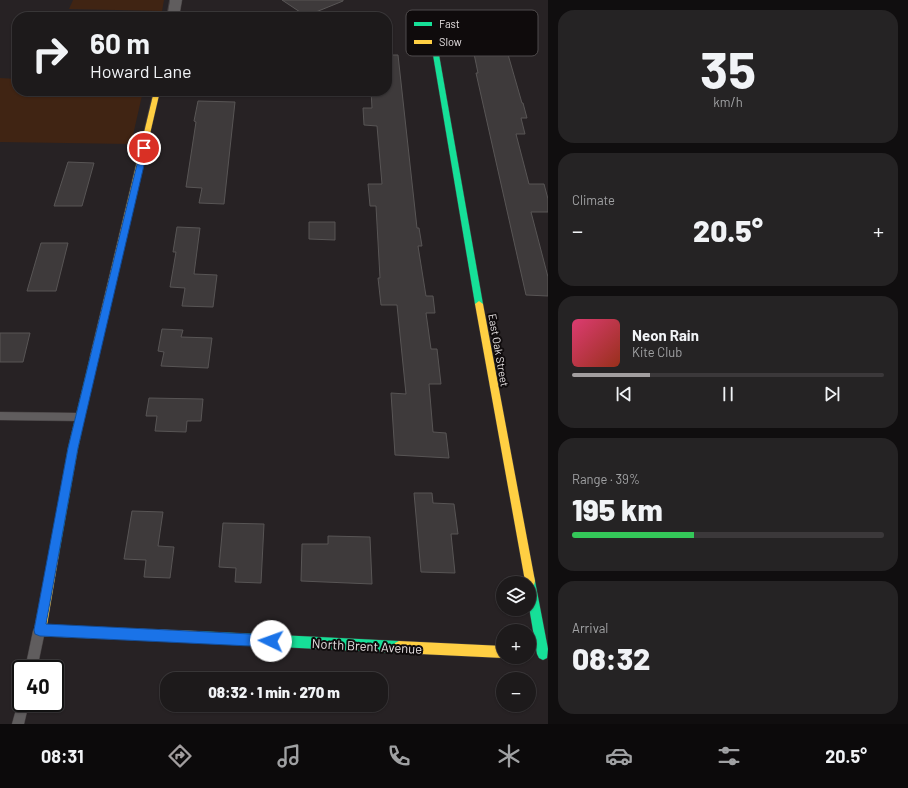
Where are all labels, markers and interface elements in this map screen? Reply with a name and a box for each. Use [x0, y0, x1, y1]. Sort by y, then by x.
legend [406, 10, 538, 56]
text: Fast [439, 17, 460, 30]
text: 60 m [90, 26, 150, 60]
icon: right [24, 28, 76, 80]
text: Slow [439, 35, 462, 48]
text: 35 [700, 37, 756, 99]
text: Howard Lane [90, 60, 192, 82]
text: km/h [713, 94, 743, 110]
pin [127, 131, 161, 165]
icon: arrive [133, 137, 155, 159]
text: Climate [572, 192, 615, 208]
text: 20.5° [693, 212, 763, 248]
text: − [572, 217, 583, 243]
text: + [873, 217, 884, 243]
street label: East Oak Street [486, 312, 512, 388]
text: Neon Rain [632, 326, 699, 344]
text: Kite Club [632, 344, 682, 360]
icon: previous [613, 383, 635, 405]
icon: pause [717, 383, 739, 405]
icon: next [821, 383, 843, 405]
text: Range · 39% [572, 471, 640, 487]
text: 195 km [572, 491, 663, 527]
map controls [496, 576, 536, 712]
button: layers [496, 576, 536, 616]
position arrow [250, 620, 292, 662]
text: Arrival [572, 620, 608, 636]
button: + [496, 624, 536, 664]
street label: North Brent Avenue [311, 635, 423, 657]
text: 08:32 [572, 640, 650, 676]
speed limit sign: 40 [12, 660, 64, 712]
button: − [496, 672, 536, 712]
text: 08:32 · 1 min · 270 m [208, 683, 340, 701]
icon: directions [166, 742, 194, 770]
icon: music [275, 742, 303, 770]
icon: phone [385, 742, 413, 770]
icon: climate [495, 742, 523, 770]
icon: car [605, 742, 633, 770]
icon: filters [715, 742, 743, 770]
text: 08:31 [41, 745, 84, 767]
text: 20.5° [825, 745, 867, 767]

